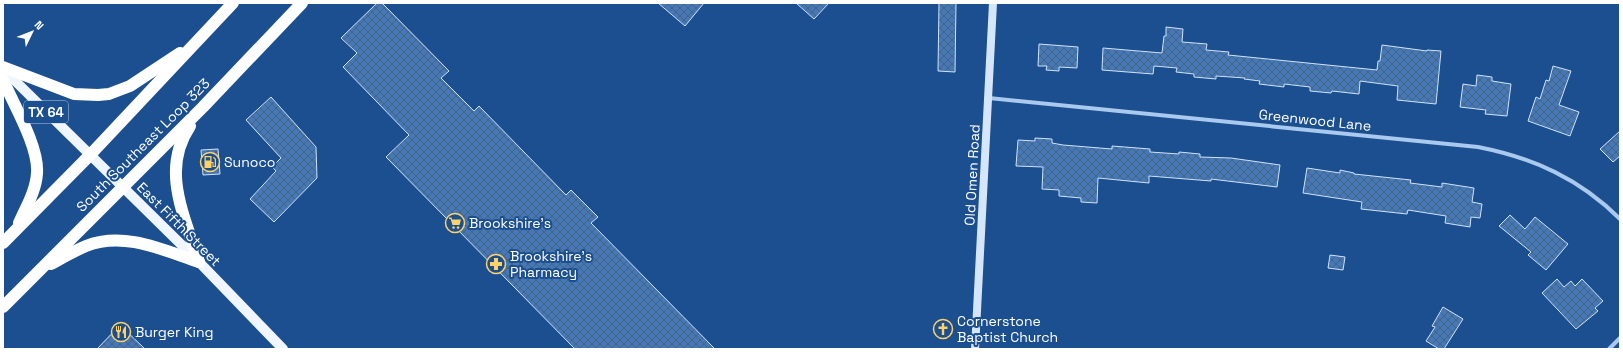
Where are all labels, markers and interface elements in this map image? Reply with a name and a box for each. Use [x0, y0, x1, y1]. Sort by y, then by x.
north arrow [12, 12, 52, 52]
text: N [32, 18, 47, 33]
street label: South Southeast Loop 323 [72, 74, 214, 216]
road number: TX 64 [24, 101, 68, 123]
street label: Greenwood Lane [1258, 105, 1372, 135]
street label: Old Omen Road [960, 124, 984, 226]
fuel station icon: Sunoco [199, 151, 221, 173]
place label: Sunoco [224, 153, 275, 171]
street label: East Fifth Street [133, 178, 225, 270]
supermarket icon: Brookshire's [444, 212, 466, 234]
place label: Brookshire's [469, 214, 551, 232]
place label: Brookshire's Pharmacy [510, 247, 592, 281]
pharmacy icon: Brookshire's Pharmacy [485, 253, 507, 275]
place label: Cornerstone Baptist Church [957, 312, 1058, 346]
church icon: Cornerstone Baptist Church [932, 318, 954, 340]
restaurant icon: Burger King [110, 321, 132, 343]
place label: Burger King [135, 323, 214, 341]

